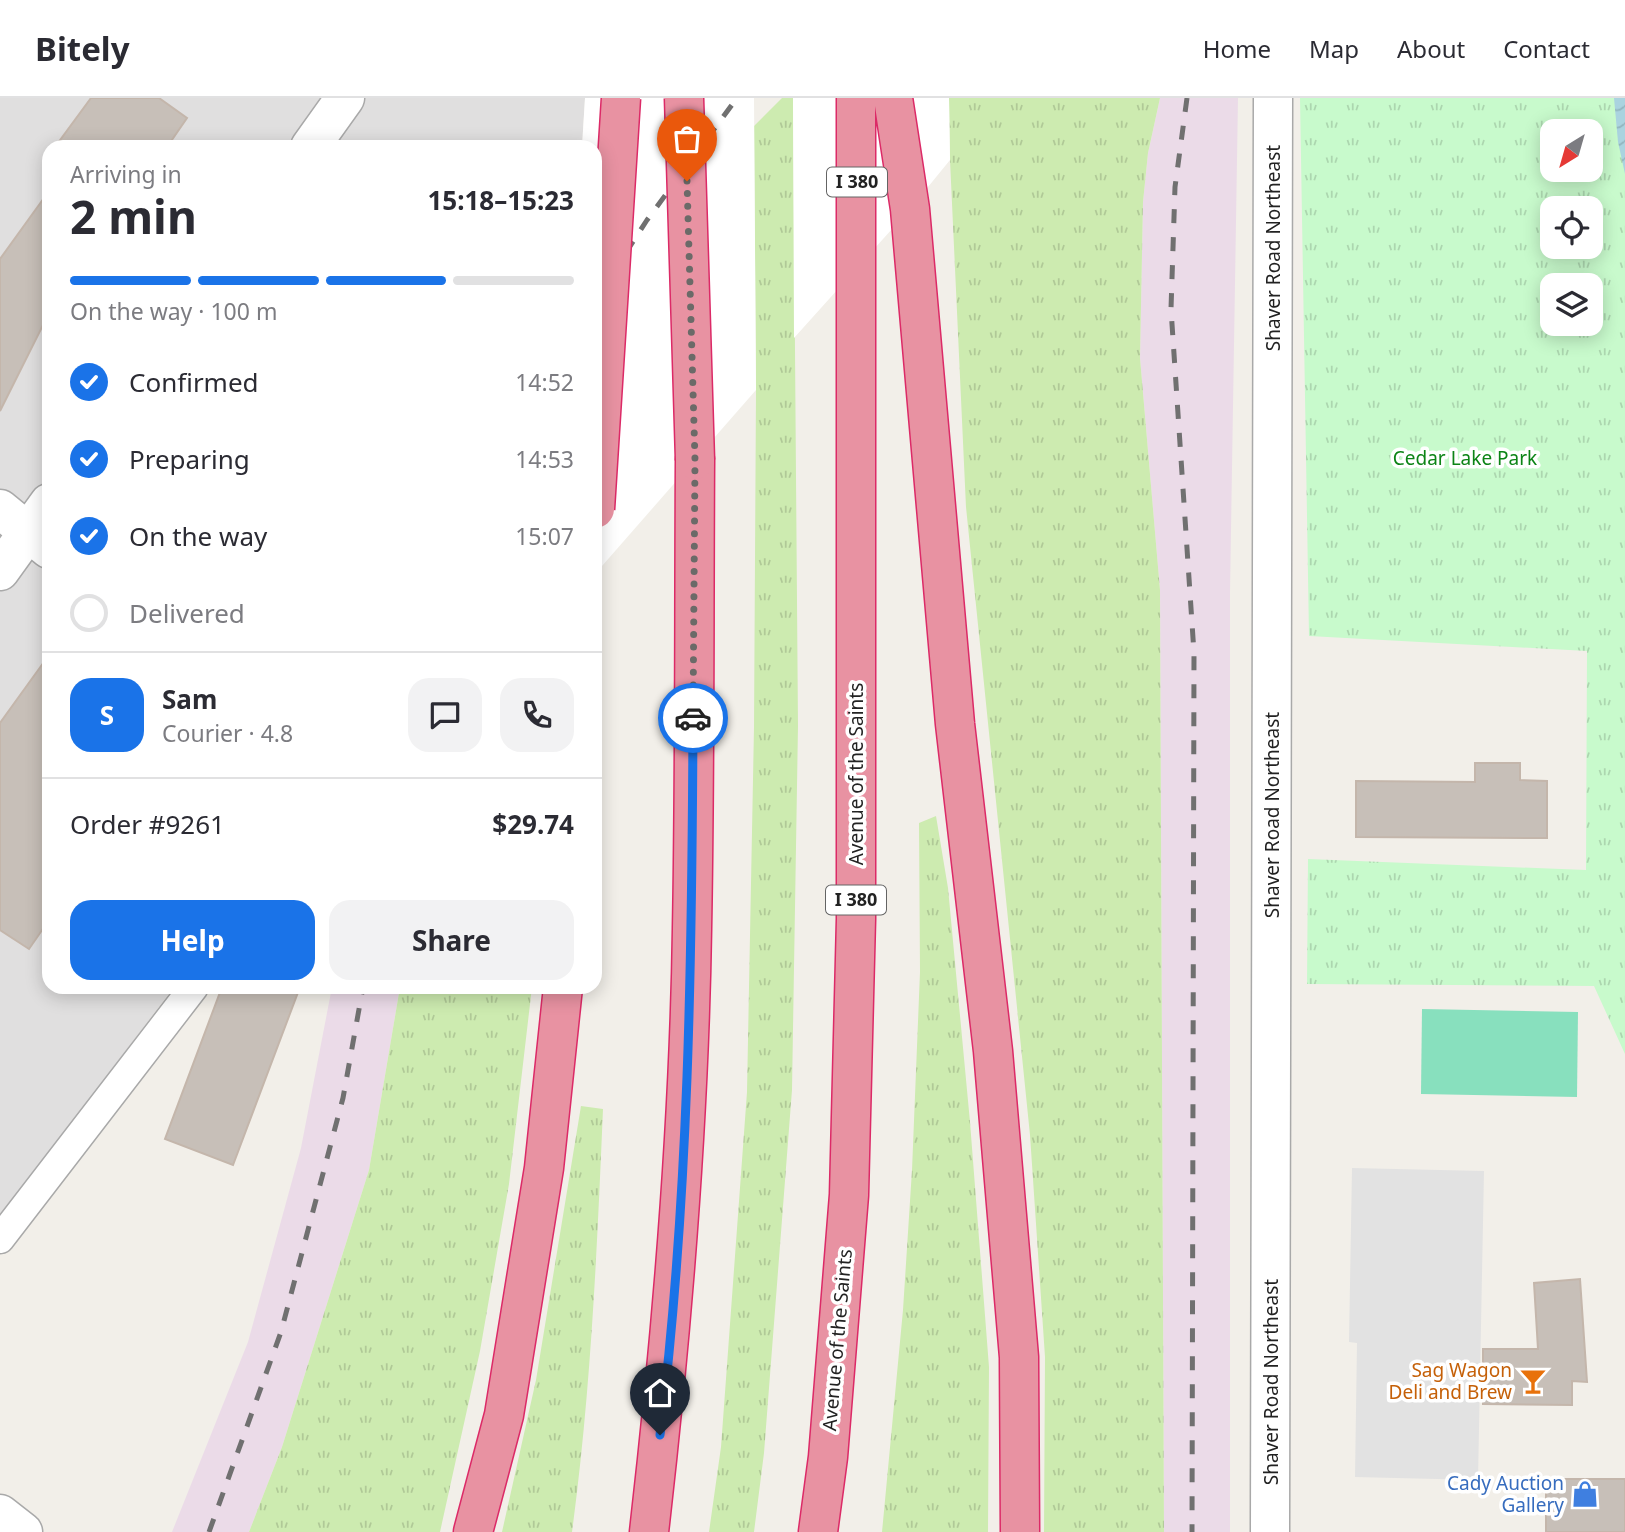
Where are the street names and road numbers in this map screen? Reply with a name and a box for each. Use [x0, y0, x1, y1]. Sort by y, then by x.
street label: Shaver Road Northeast [1260, 145, 1286, 351]
road number: I 380 [827, 168, 887, 196]
street label: Avenue of the Saints [843, 683, 869, 865]
street label: Shaver Road Northeast [1259, 712, 1285, 918]
road number: I 380 [826, 886, 886, 914]
street label: Avenue of the Saints [816, 1248, 858, 1432]
street label: Shaver Road Northeast [1258, 1279, 1284, 1485]

